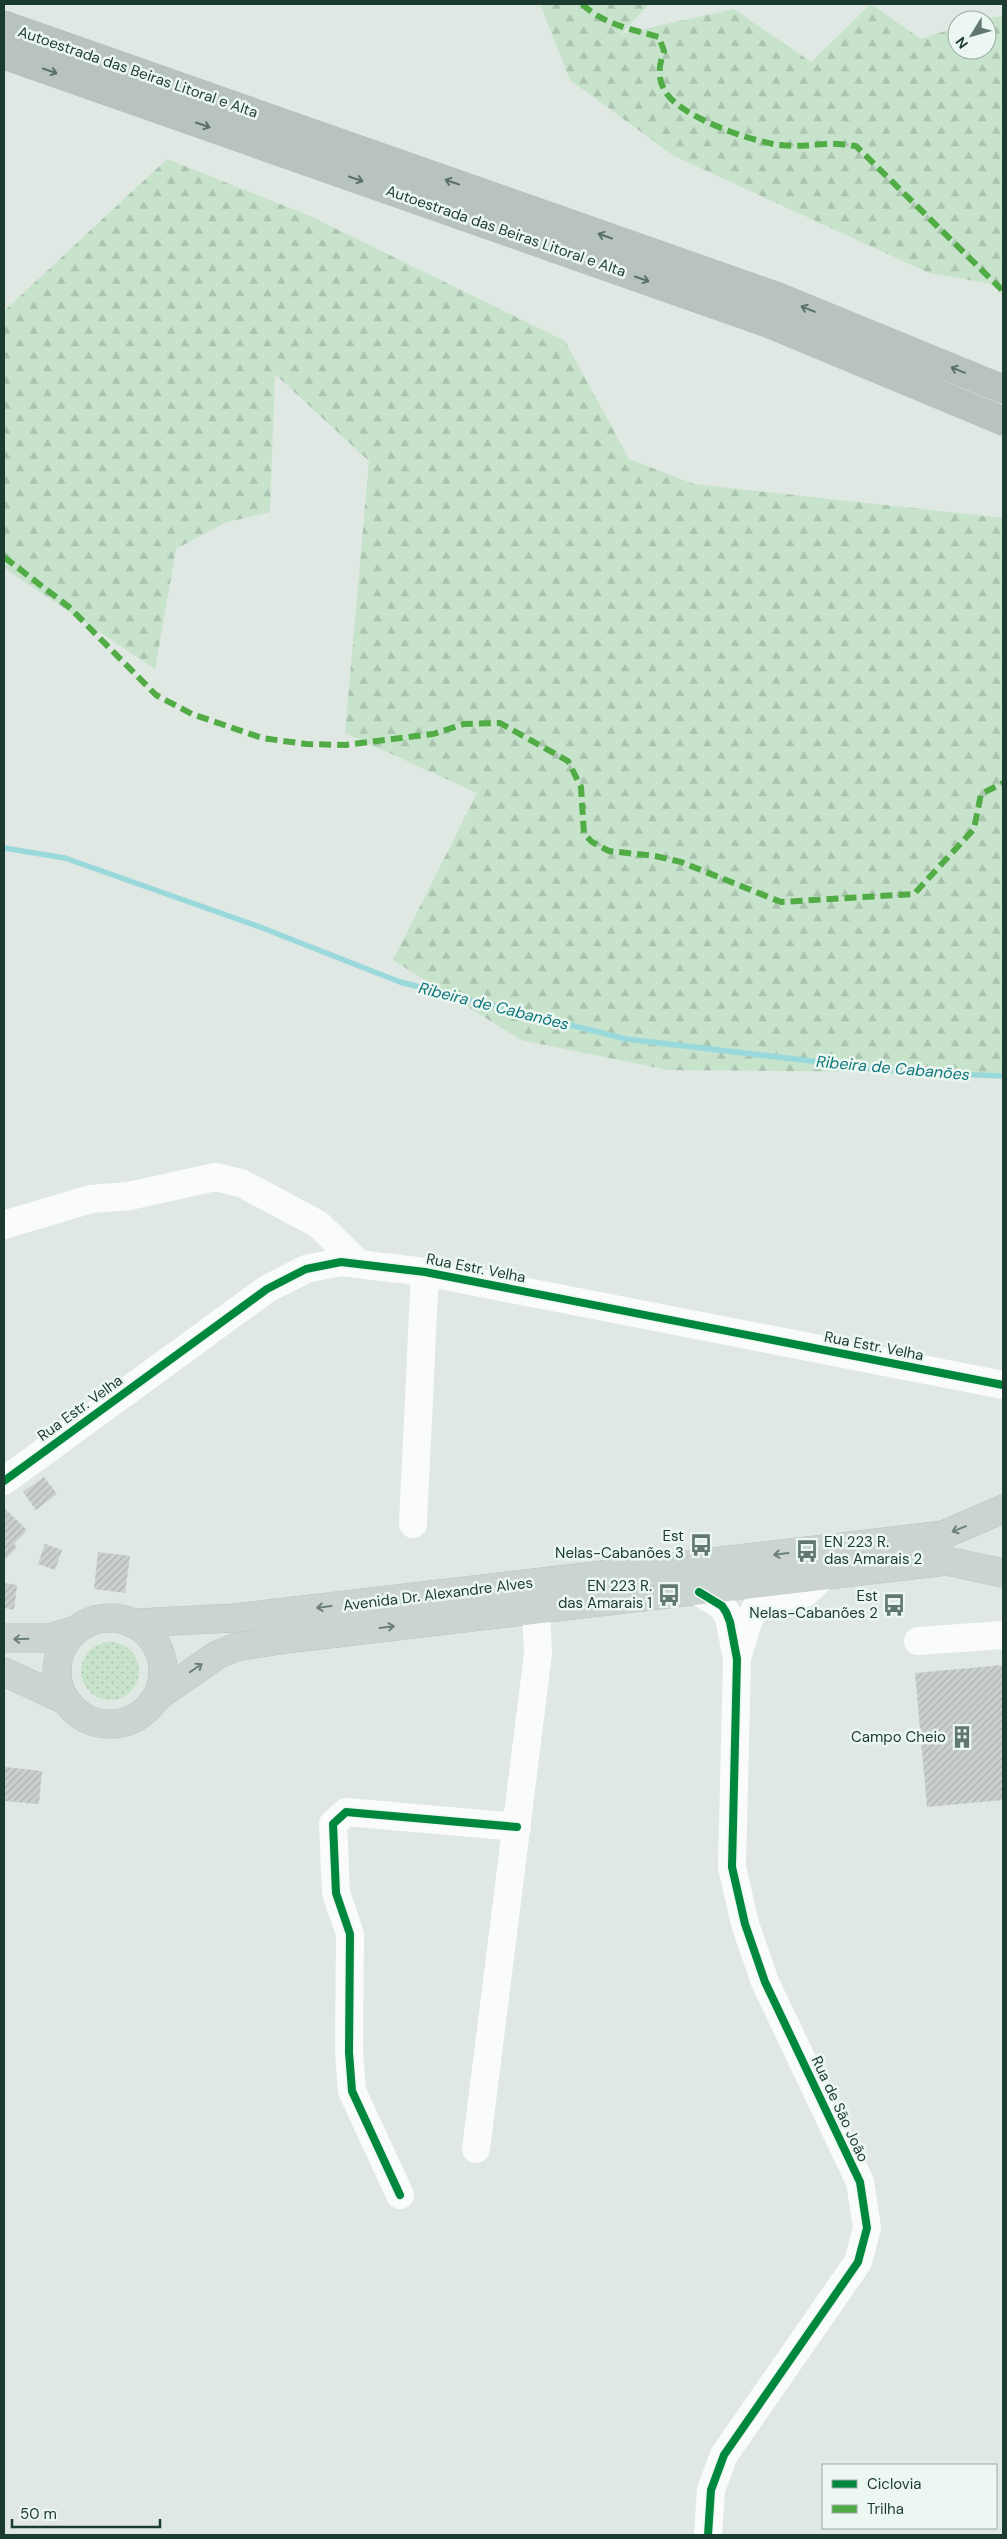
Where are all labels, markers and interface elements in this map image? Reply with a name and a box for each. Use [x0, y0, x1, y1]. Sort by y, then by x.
north arrow [947, 10, 997, 60]
street label: Autoestrada das Beiras Litoral e Alta [15, 21, 261, 123]
text: N [951, 33, 972, 52]
one-way arrow [41, 67, 57, 76]
one-way arrow [195, 121, 210, 130]
one-way arrow [348, 175, 364, 184]
one-way arrow [445, 177, 460, 186]
street label: Autoestrada das Beiras Litoral e Alta [383, 180, 629, 282]
one-way arrow [598, 231, 614, 240]
one-way arrow [634, 275, 649, 284]
one-way arrow [801, 304, 816, 313]
one-way arrow [951, 364, 966, 374]
water label: Ribeira de Cabanões [417, 977, 571, 1035]
water label: Ribeira de Cabanões [815, 1051, 971, 1085]
street label: Rua Estr. Velha [425, 1249, 527, 1287]
street label: Rua Estr. Velha [823, 1327, 925, 1365]
street label: Rua Estr. Velha [33, 1370, 127, 1446]
one-way arrow [952, 1525, 967, 1534]
place label: Est Nelas-Cabanões 3 [555, 1526, 684, 1563]
bus stop icon: Est Nelas-Cabanões 3 [688, 1532, 714, 1558]
place label: EN 223 R. das Amarais 2 [824, 1532, 922, 1569]
bus stop icon: EN 223 R. das Amarais 2 [794, 1538, 820, 1564]
one-way arrow [774, 1549, 790, 1559]
street label: Avenida Dr. Alexandre Alves [342, 1572, 534, 1616]
place label: EN 223 R. das Amarais 1 [558, 1576, 652, 1613]
bus stop icon: EN 223 R. das Amarais 1 [656, 1582, 682, 1608]
place label: Est Nelas-Cabanões 2 [749, 1586, 878, 1623]
bus stop icon: Est Nelas-Cabanões 2 [881, 1592, 907, 1618]
one-way arrow [317, 1602, 333, 1612]
one-way arrow [378, 1622, 394, 1632]
one-way arrow [14, 1634, 30, 1644]
one-way arrow [189, 1663, 203, 1673]
building icon: Campo Cheio [949, 1724, 975, 1750]
place label: Campo Cheio [851, 1727, 946, 1747]
street label: Rua de São João [807, 2053, 873, 2165]
legend [822, 2464, 997, 2529]
text: Ciclovia [867, 2474, 921, 2494]
scale bar [12, 2496, 160, 2528]
text: Trilha [867, 2499, 904, 2519]
text: 50 m [20, 2504, 57, 2524]

